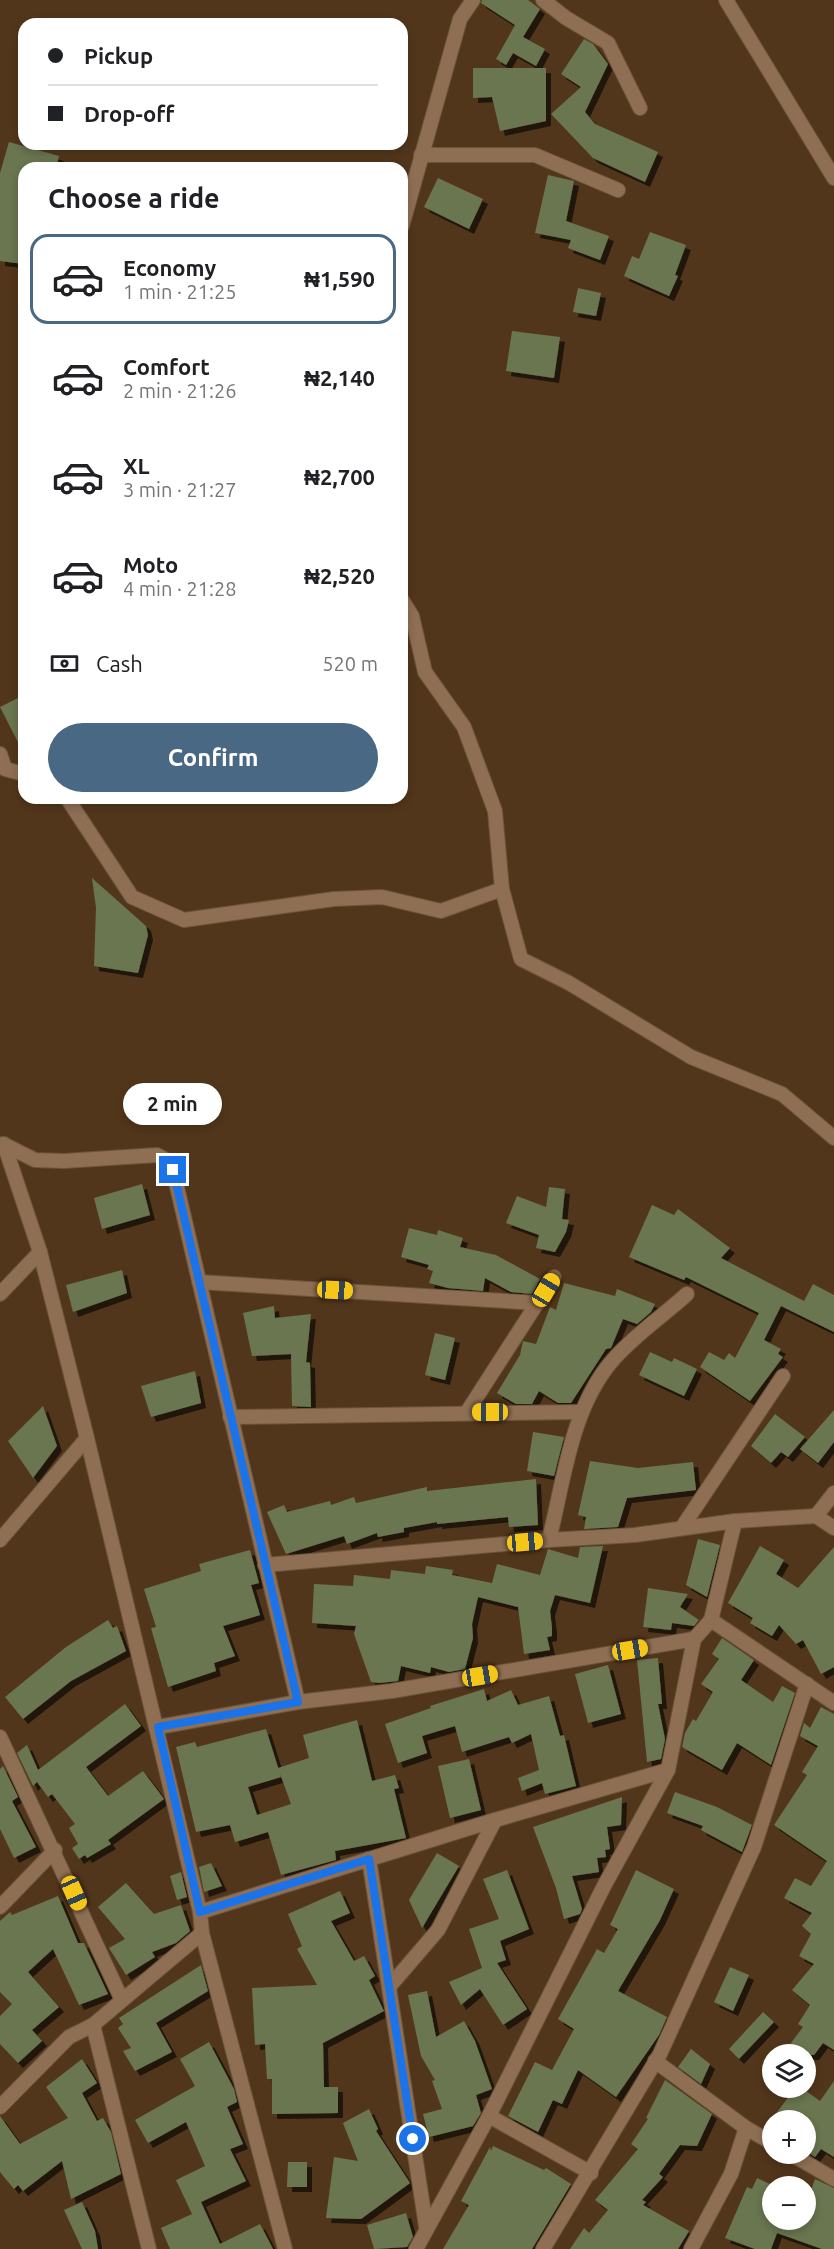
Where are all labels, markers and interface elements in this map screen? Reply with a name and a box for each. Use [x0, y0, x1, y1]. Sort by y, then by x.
text: Pickup [84, 43, 153, 68]
text: Drop-off [84, 101, 174, 126]
text: Choose a ride [48, 183, 220, 213]
icon: car [51, 252, 105, 306]
text: Economy [123, 255, 216, 280]
text: ₦1,590 [304, 266, 375, 291]
text: 1 min · 21:25 [123, 280, 237, 303]
icon: car [51, 351, 105, 405]
text: Comfort [123, 354, 210, 379]
text: ₦2,140 [304, 365, 375, 390]
text: 2 min · 21:26 [123, 379, 237, 402]
icon: car [51, 450, 105, 504]
text: XL [123, 453, 150, 478]
text: ₦2,700 [304, 464, 375, 489]
text: 3 min · 21:27 [123, 478, 237, 501]
icon: car [51, 549, 105, 603]
text: Moto [123, 552, 178, 577]
text: ₦2,520 [304, 563, 375, 588]
text: 4 min · 21:28 [123, 577, 237, 600]
icon: cash [48, 647, 81, 680]
text: Cash [96, 651, 143, 676]
text: 520 m [322, 652, 378, 675]
button: Confirm [48, 723, 378, 792]
callout: 2 min [124, 1083, 222, 1125]
text: 2 min [147, 1092, 198, 1115]
route end [159, 1156, 186, 1183]
car [529, 1270, 563, 1310]
car [317, 1280, 353, 1300]
car [472, 1403, 508, 1421]
car [506, 1531, 544, 1553]
car [611, 1638, 649, 1662]
car [461, 1664, 499, 1688]
car [58, 1873, 90, 1913]
map controls [762, 2044, 816, 2230]
button: layers [762, 2044, 816, 2098]
button: + [762, 2110, 816, 2164]
route start [399, 2125, 426, 2152]
button: − [762, 2176, 816, 2230]

